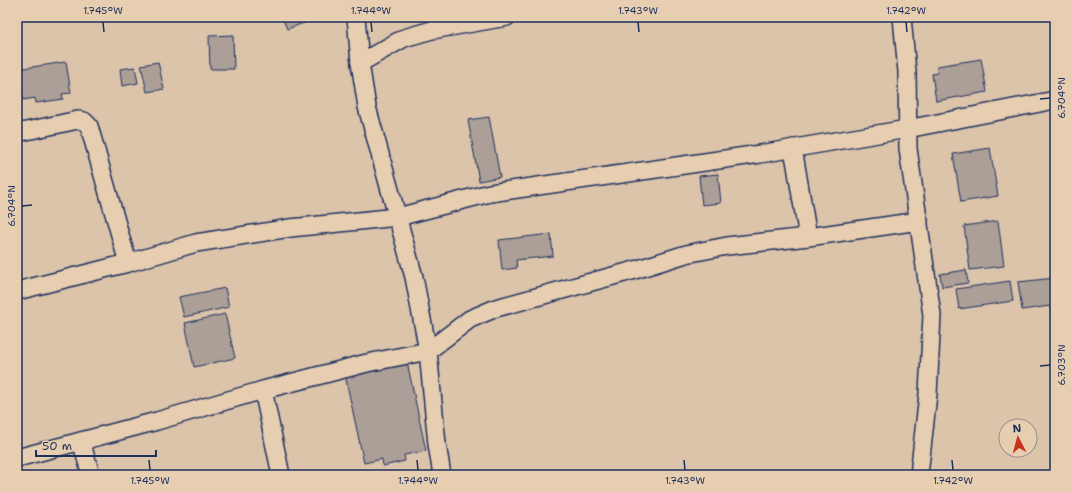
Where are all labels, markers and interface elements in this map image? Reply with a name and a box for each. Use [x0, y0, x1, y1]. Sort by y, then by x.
text: 1.745°W [83, 4, 123, 17]
text: 1.744°W [351, 4, 392, 17]
text: 1.743°W [618, 4, 658, 17]
text: 1.742°W [886, 4, 926, 17]
text: 6.704°N [1055, 77, 1068, 119]
text: 6.704°N [5, 185, 18, 227]
text: 6.703°N [1055, 344, 1068, 386]
north arrow [998, 418, 1038, 458]
text: N [1012, 421, 1022, 436]
scale bar [36, 432, 156, 458]
text: 50 m [42, 438, 72, 454]
text: 1.745°W [130, 474, 170, 487]
text: 1.744°W [398, 474, 439, 487]
text: 1.743°W [665, 474, 705, 487]
text: 1.742°W [933, 474, 973, 487]

